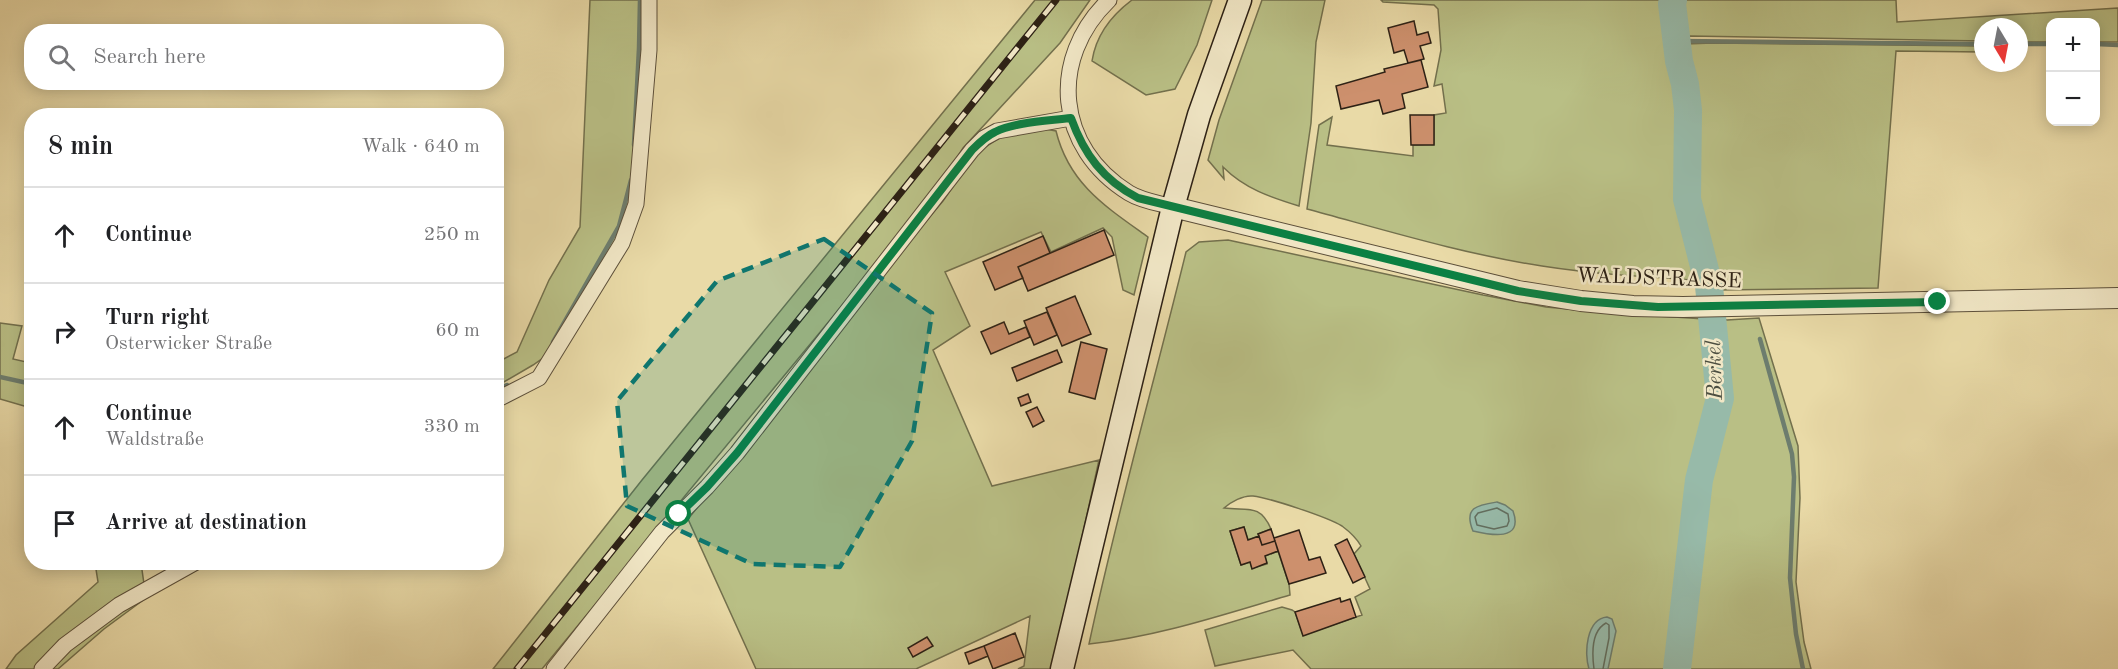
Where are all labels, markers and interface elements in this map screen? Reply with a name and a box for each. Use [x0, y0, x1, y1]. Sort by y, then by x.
north arrow [1974, 18, 2028, 72]
map controls [2046, 18, 2100, 126]
button: + [2046, 18, 2100, 72]
search box [24, 24, 504, 90]
icon: search [45, 41, 78, 74]
text: Search here [93, 46, 206, 68]
button: − [2046, 72, 2100, 126]
text: 8 min [48, 134, 113, 160]
text: Walk · 640 m [361, 137, 480, 157]
icon: ahead [48, 219, 81, 252]
text: Continue [105, 224, 192, 246]
text: 250 m [424, 225, 480, 245]
street label: WALDSTRASSE [1576, 266, 1742, 292]
route end [1924, 288, 1950, 314]
text: Turn right [105, 307, 209, 329]
icon: right [48, 315, 81, 348]
text: 60 m [435, 321, 480, 341]
text: Osterwicker Straße [105, 334, 272, 354]
water label: Berkel [1703, 339, 1727, 401]
text: Continue [105, 403, 192, 425]
icon: ahead [48, 411, 81, 444]
text: 330 m [424, 417, 480, 437]
text: Waldstraße [105, 430, 204, 450]
route start [665, 500, 691, 526]
icon: arrive [48, 507, 81, 540]
text: Arrive at destination [105, 512, 307, 534]

